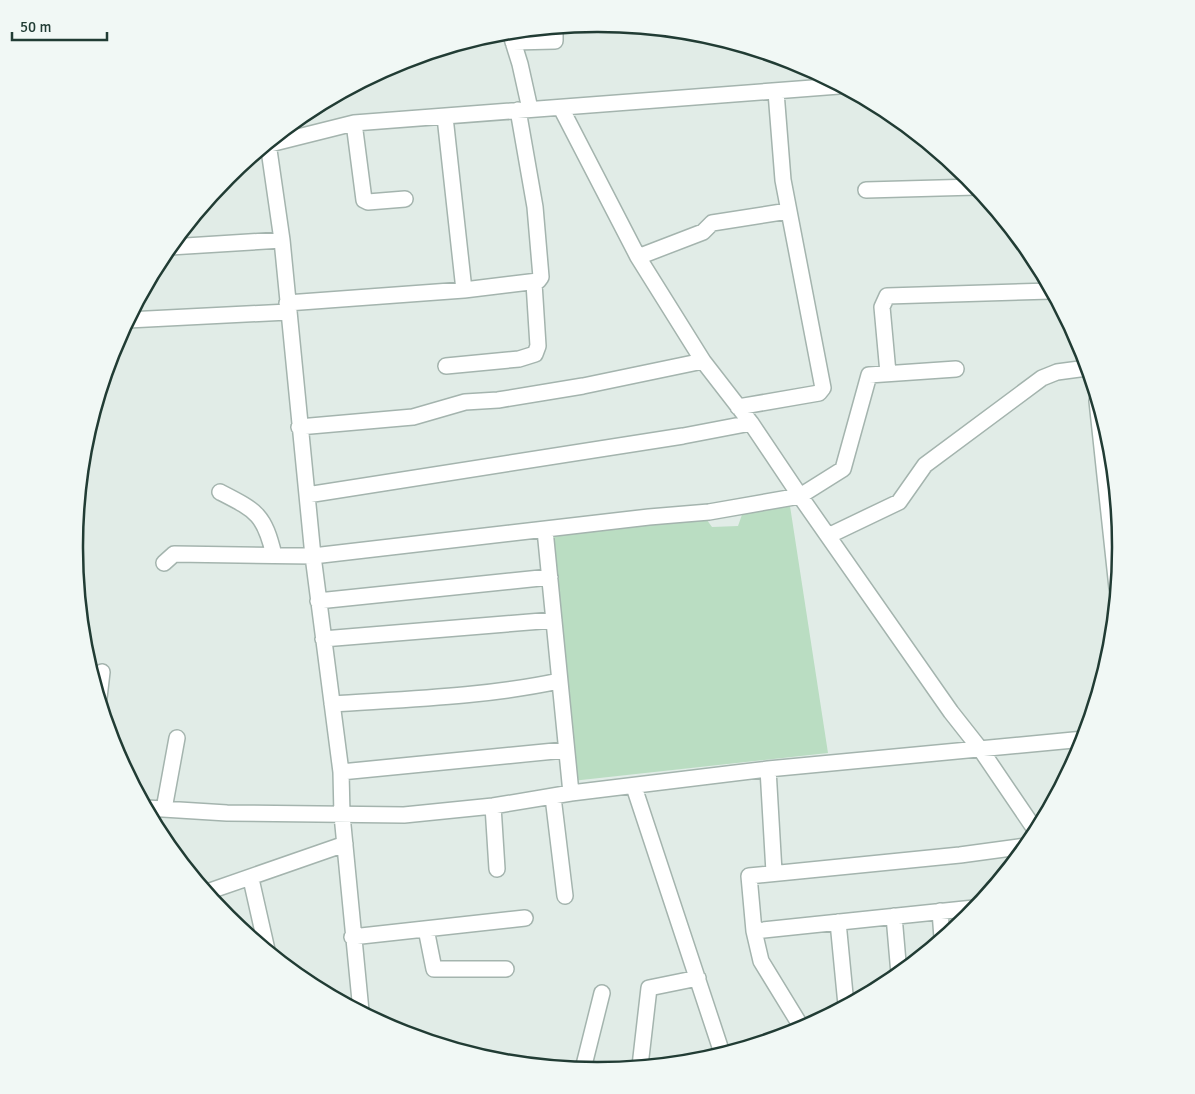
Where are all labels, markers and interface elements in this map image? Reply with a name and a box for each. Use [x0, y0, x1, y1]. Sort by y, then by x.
scale bar [12, 10, 108, 42]
text: 50 m [20, 18, 51, 36]

